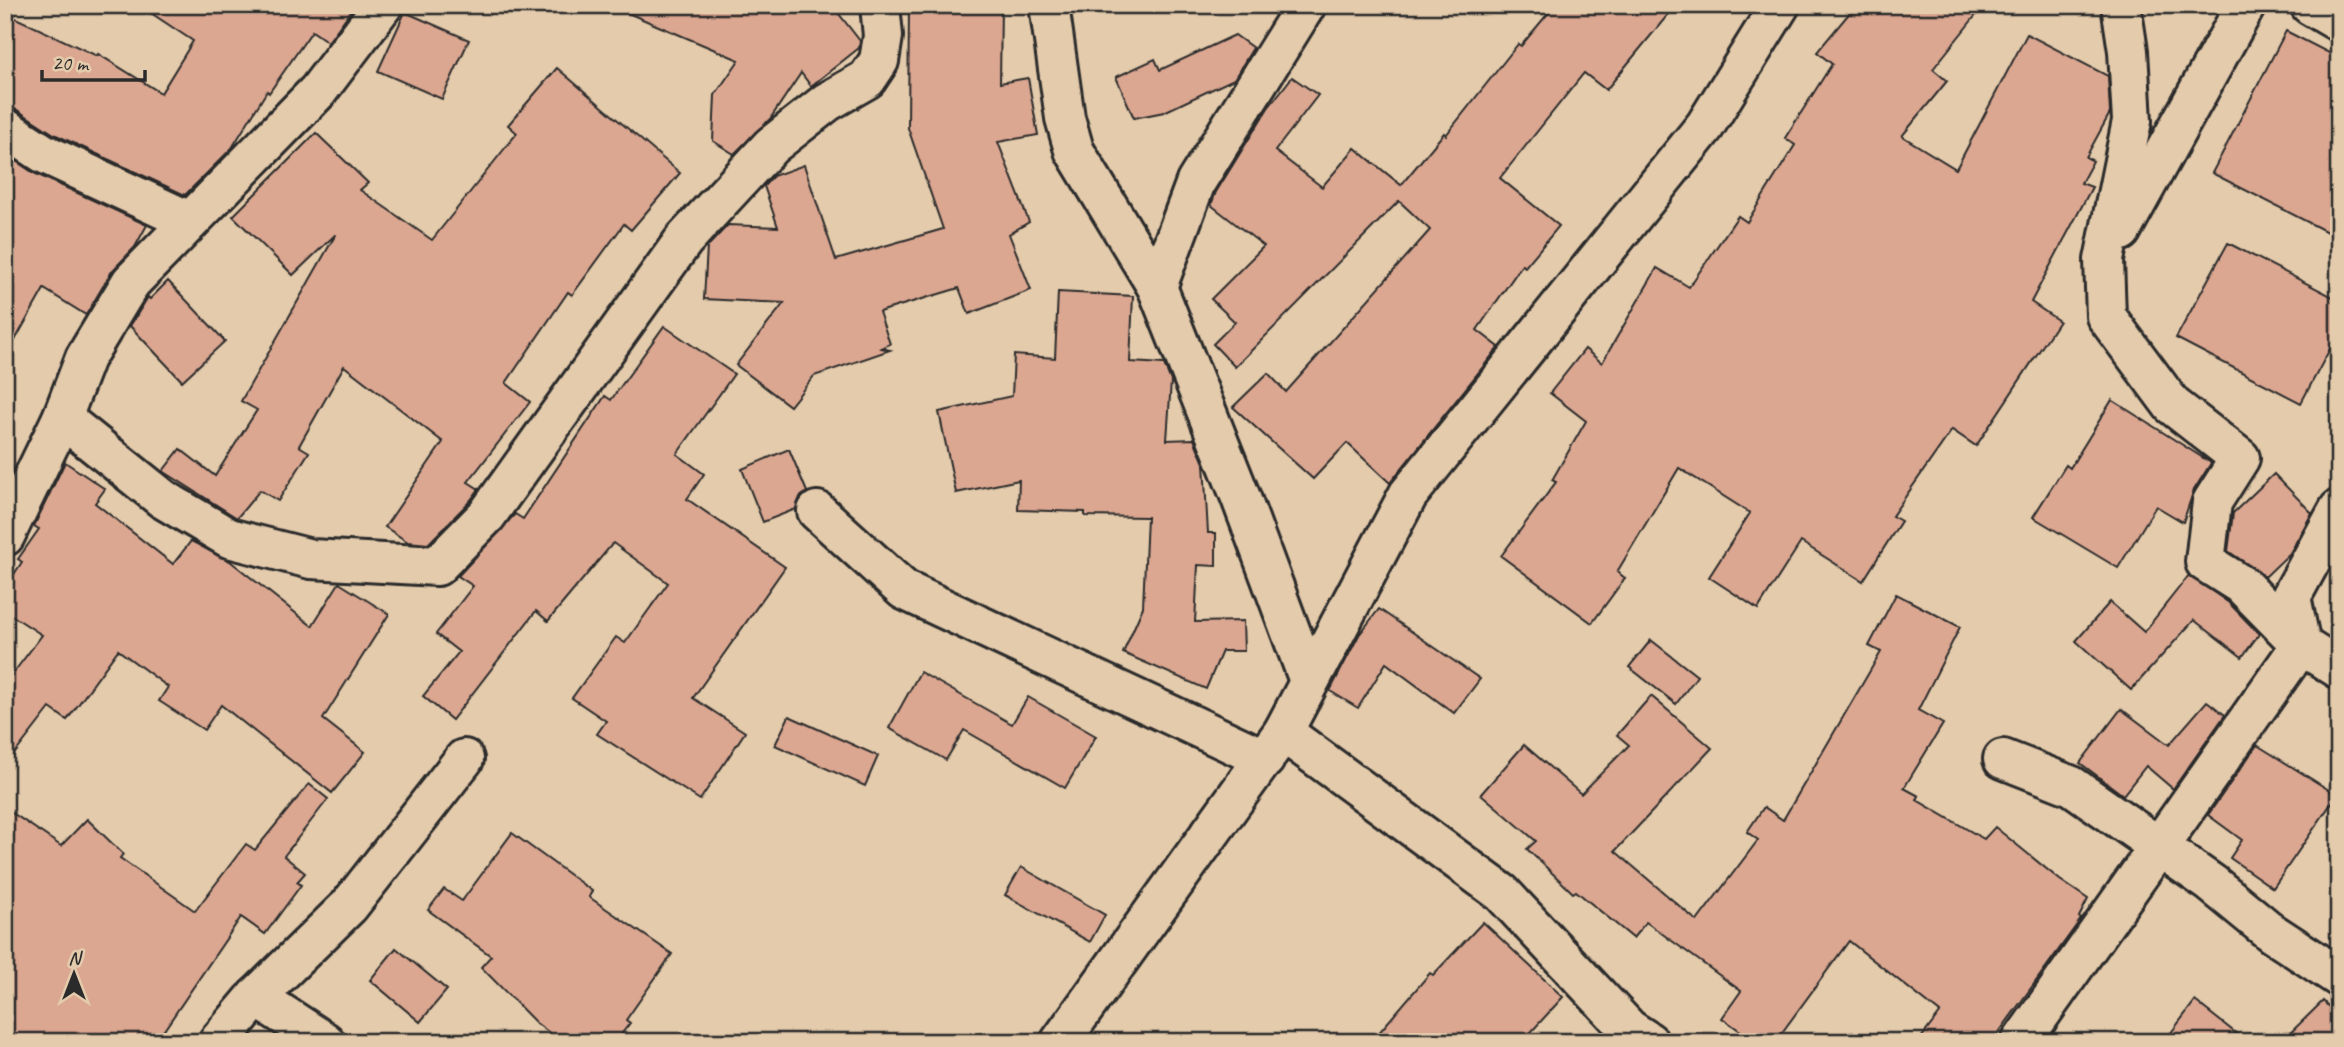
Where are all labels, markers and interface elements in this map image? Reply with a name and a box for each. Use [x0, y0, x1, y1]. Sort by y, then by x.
scale bar [42, 38, 145, 82]
text: 20 m [52, 50, 90, 76]
north arrow [38, 939, 108, 1009]
text: N [68, 946, 83, 970]

